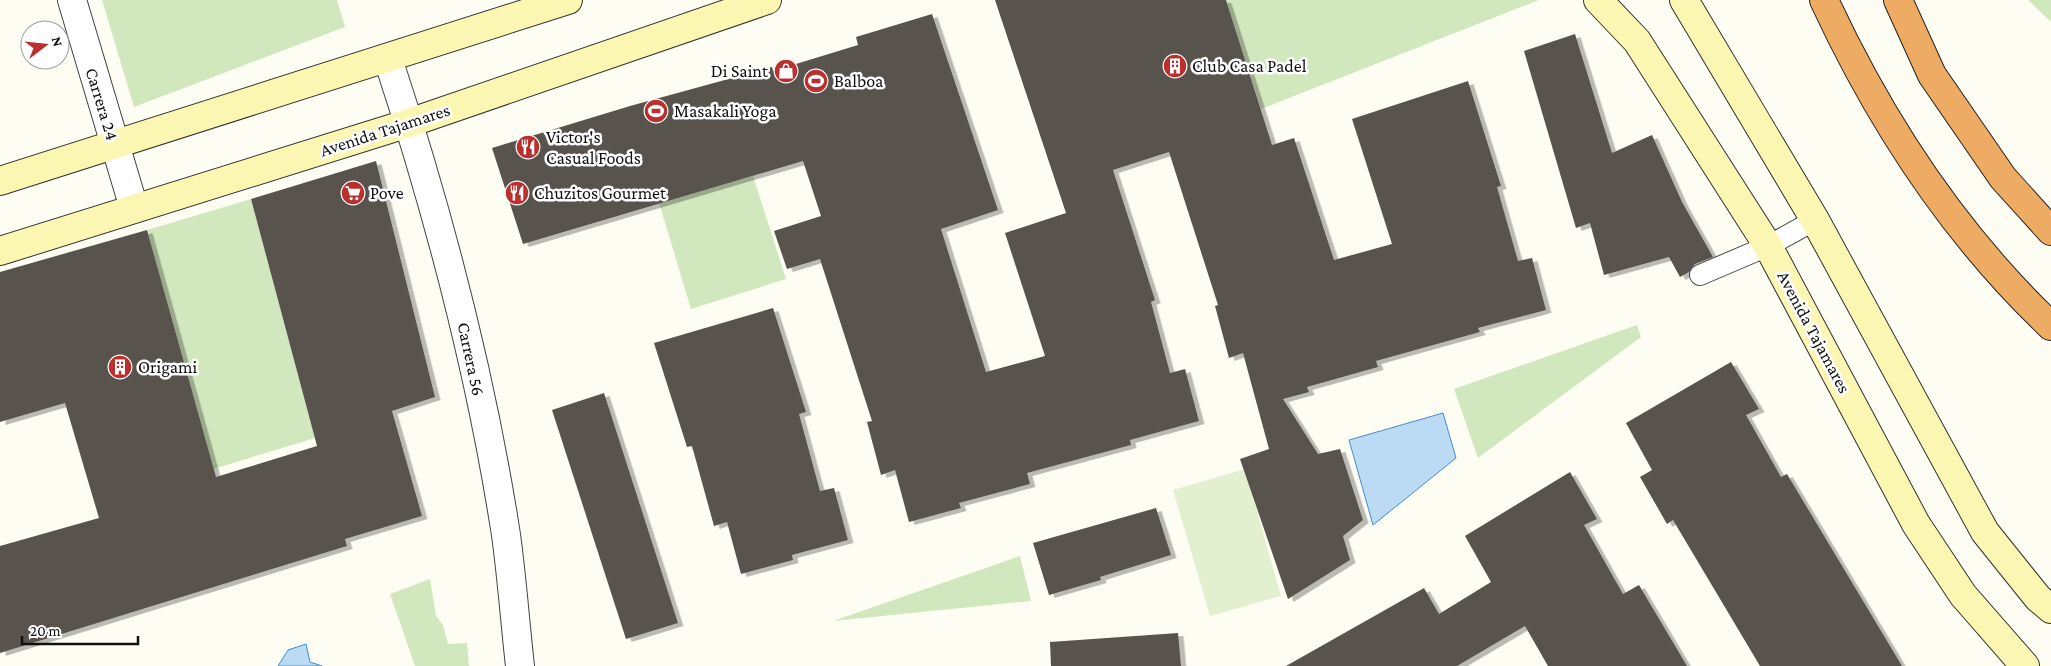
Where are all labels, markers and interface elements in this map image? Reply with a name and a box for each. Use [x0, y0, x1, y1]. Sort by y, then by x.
north arrow [20, 20, 70, 70]
text: N [48, 35, 67, 49]
building icon: Club Casa Padel [1162, 53, 1188, 79]
place label: Club Casa Padel [1192, 56, 1307, 76]
shop icon: Di Saint [773, 58, 799, 84]
place label: Di Saint [711, 61, 769, 81]
street label: Carrera 24 [82, 65, 122, 143]
sports icon: Balboa [803, 68, 829, 94]
place label: Balboa [834, 71, 883, 91]
sports icon: Masakali Yoga [643, 98, 669, 124]
street label: Avenida Tajamares [317, 100, 453, 161]
place label: Masakali Yoga [674, 101, 777, 121]
place label: Victor's Casual Foods [546, 127, 641, 168]
restaurant icon: Victor's Casual Foods [515, 134, 541, 160]
supermarket icon: Pove [340, 180, 366, 206]
restaurant icon: Chuzitos Gourmet [504, 180, 530, 206]
place label: Pove [370, 183, 404, 203]
place label: Chuzitos Gourmet [534, 183, 667, 203]
street label: Avenida Tajamares [1772, 268, 1855, 397]
street label: Carrera 56 [453, 320, 489, 398]
building icon: Origami [107, 354, 133, 380]
place label: Origami [138, 357, 198, 377]
scale bar [22, 614, 139, 646]
text: 20 m [30, 623, 61, 639]

